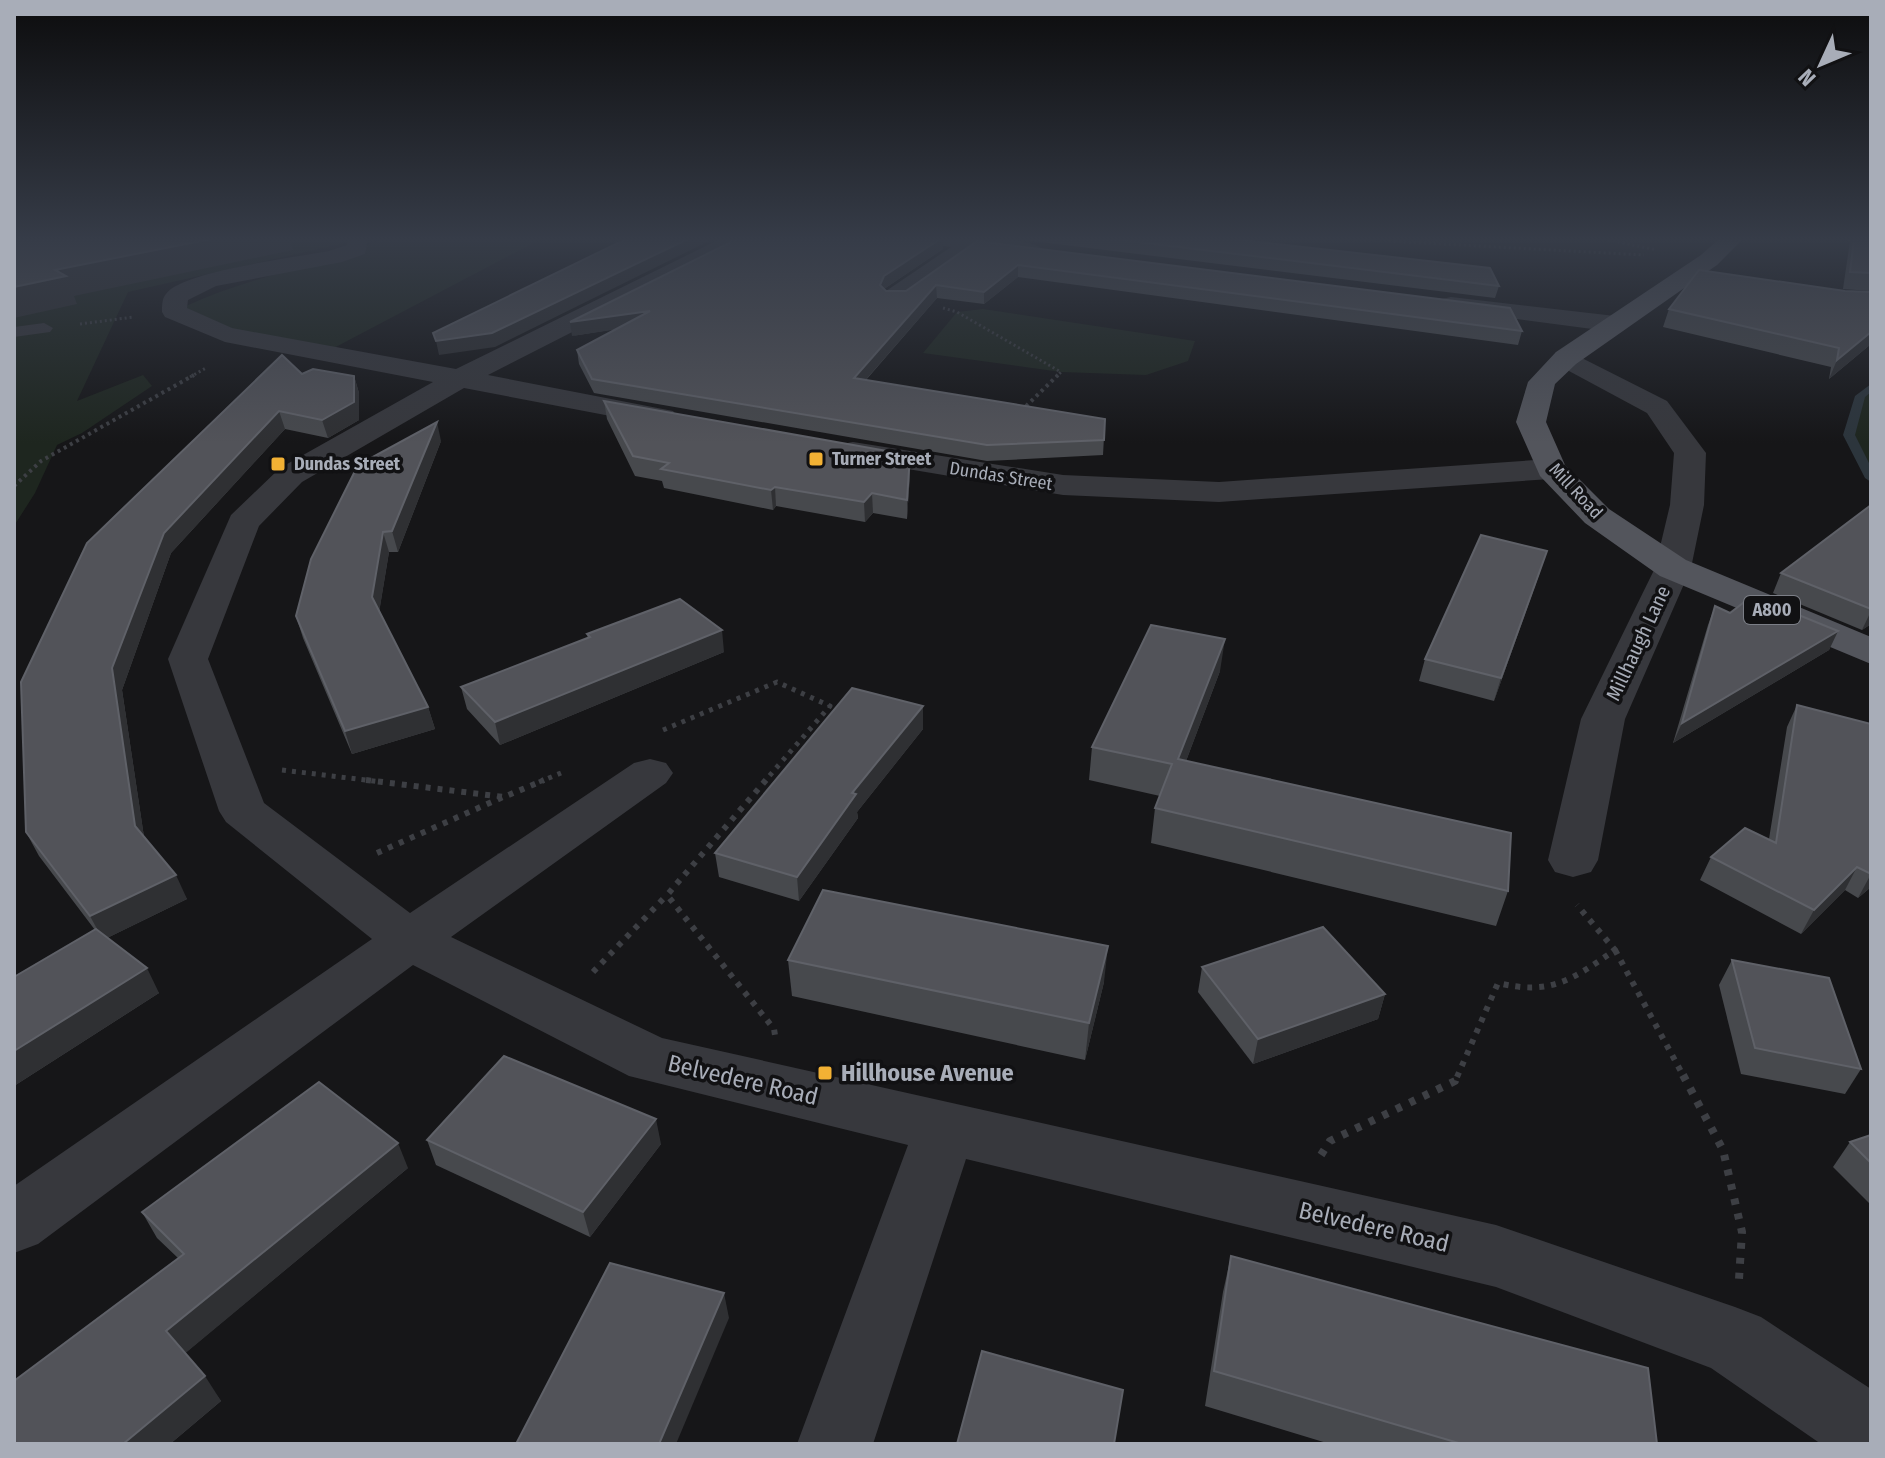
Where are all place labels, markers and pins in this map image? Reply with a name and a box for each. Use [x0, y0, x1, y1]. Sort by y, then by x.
place label: Turner Street [832, 448, 932, 470]
marker: Turner Street [807, 450, 825, 468]
place label: Dundas Street [294, 453, 401, 475]
marker: Dundas Street [269, 455, 287, 473]
place label: Hillhouse Avenue [841, 1059, 1014, 1087]
marker: Hillhouse Avenue [816, 1064, 834, 1082]

